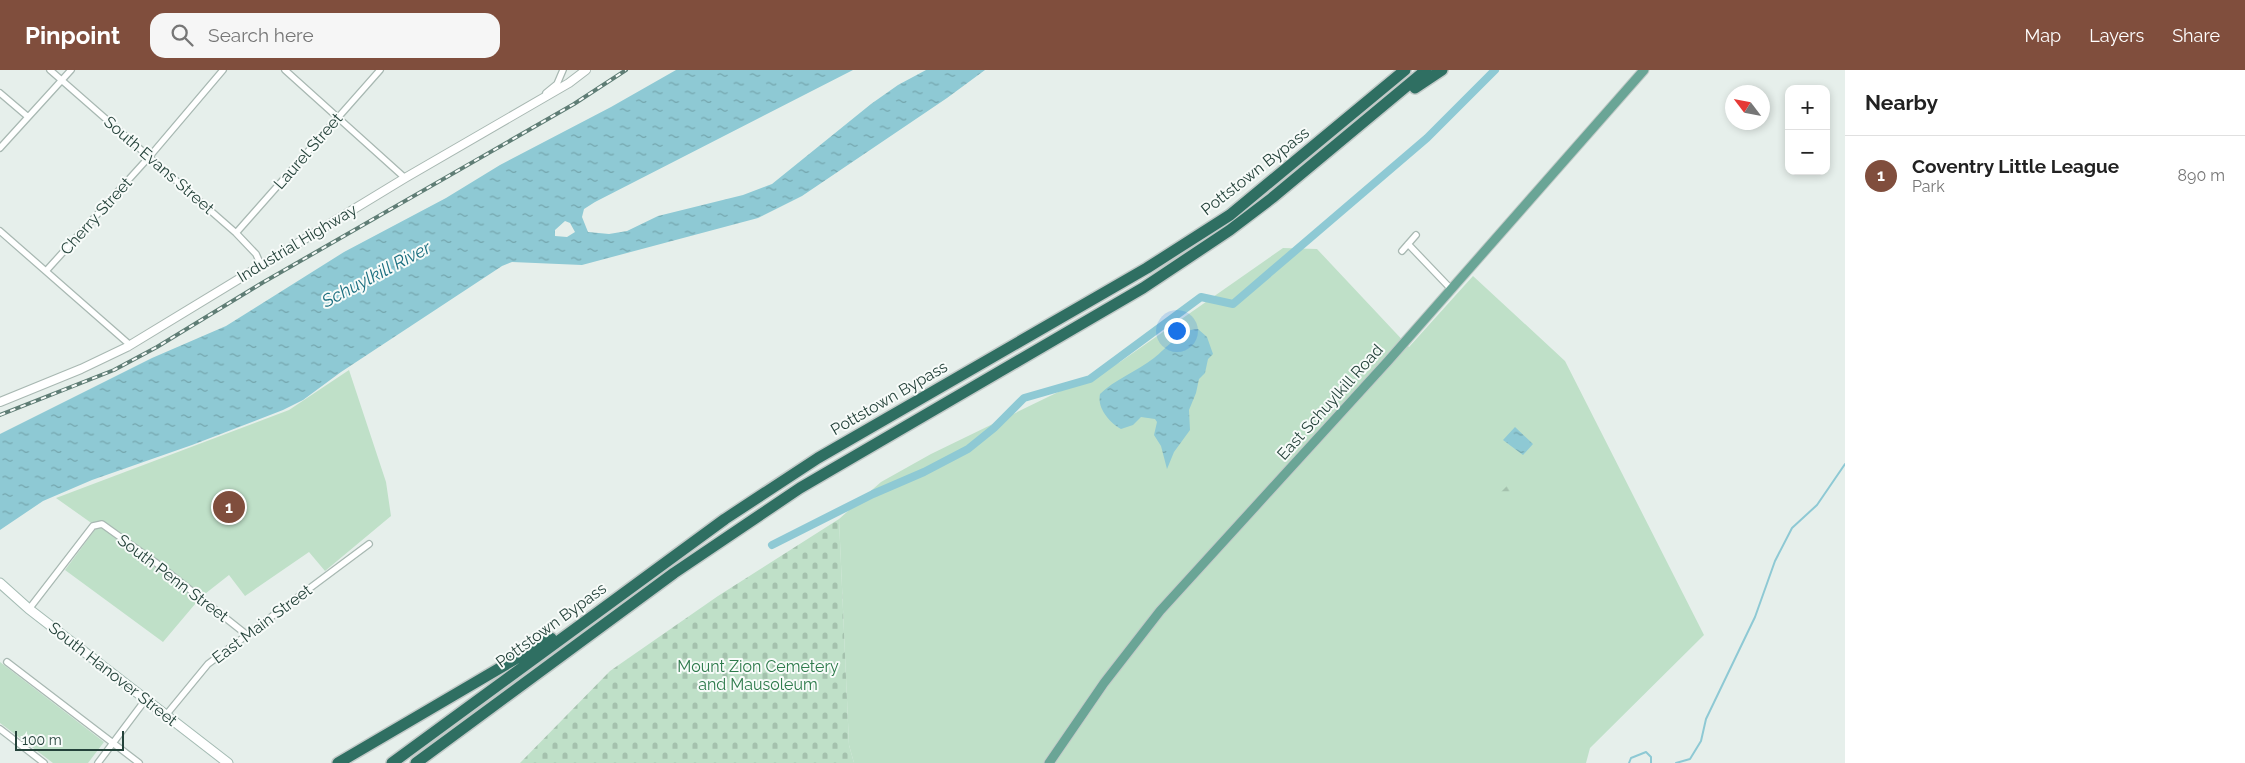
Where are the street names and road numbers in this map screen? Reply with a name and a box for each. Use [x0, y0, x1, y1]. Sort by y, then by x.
street label: Laurel Street [270, 109, 347, 193]
street label: South Evans Street [100, 112, 218, 218]
street label: Pottstown Bypass [1197, 123, 1313, 219]
street label: Cherry Street [56, 173, 136, 259]
street label: Industrial Highway [234, 200, 360, 286]
street label: East Schuylkill Road [1273, 340, 1387, 464]
street label: Pottstown Bypass [827, 357, 951, 439]
street label: South Penn Street [114, 530, 233, 626]
street label: Pottstown Bypass [492, 578, 610, 671]
street label: East Main Street [209, 580, 316, 668]
street label: South Hanover Street [45, 618, 182, 730]

